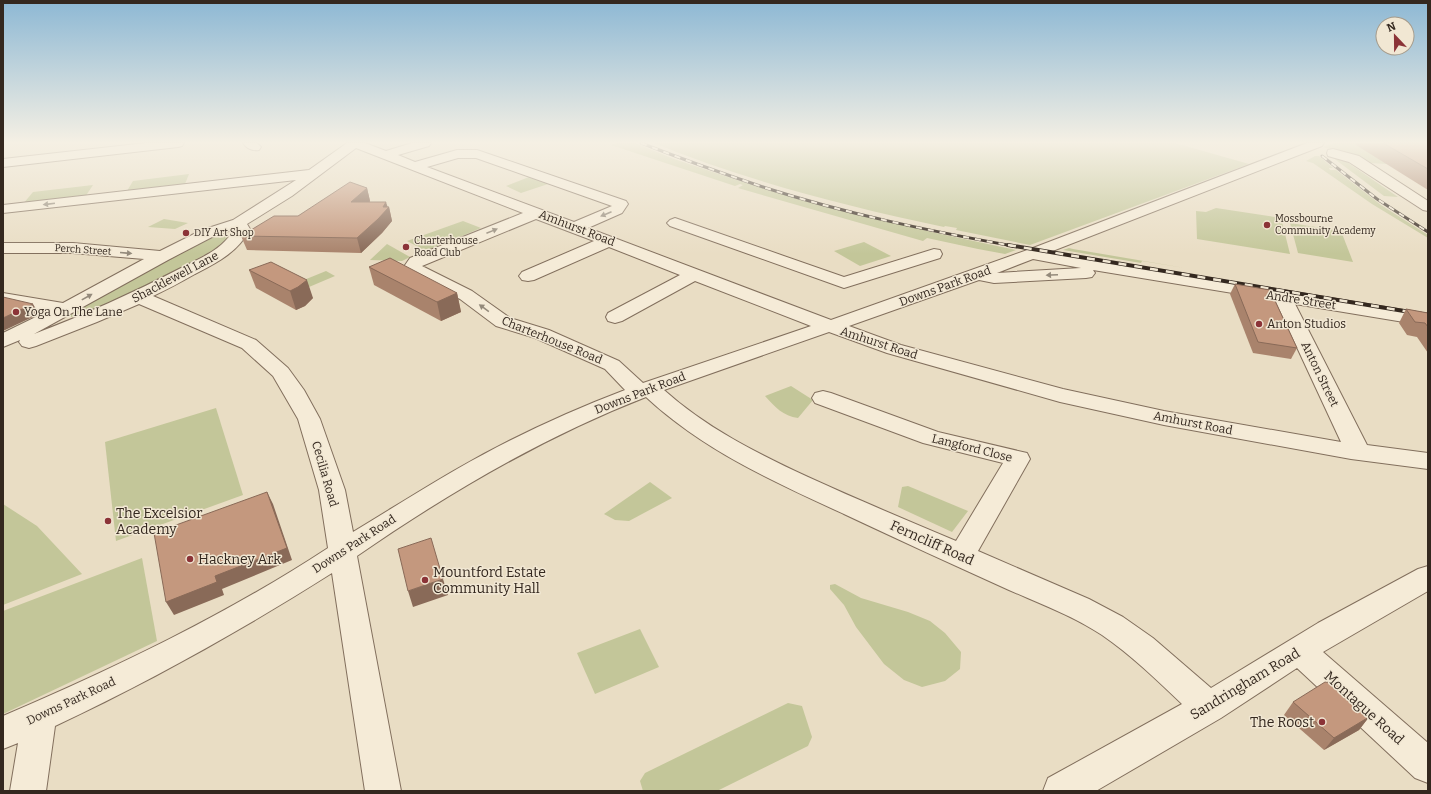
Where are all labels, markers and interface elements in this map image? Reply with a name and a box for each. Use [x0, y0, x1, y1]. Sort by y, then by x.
north arrow [1375, 16, 1415, 56]
text: N [1385, 19, 1398, 35]
one-way arrow [43, 201, 55, 207]
street label: Amhurst Road [537, 207, 617, 249]
one-way arrow [601, 211, 612, 217]
place label: Mossbourne Community Academy [1275, 213, 1376, 237]
marker: Mossbourne Community Academy [1262, 220, 1272, 230]
place label: DIY Art Shop [194, 227, 254, 239]
marker: DIY Art Shop [181, 228, 191, 238]
one-way arrow [487, 228, 499, 234]
place label: Charterhouse Road Club [414, 235, 478, 259]
street label: Perch Street [54, 242, 112, 258]
marker: Charterhouse Road Club [401, 242, 411, 252]
street label: Shacklewell Lane [129, 248, 221, 306]
one-way arrow [120, 249, 132, 256]
street label: Downs Park Road [897, 263, 993, 309]
one-way arrow [1046, 271, 1058, 278]
street label: Andre Street [1265, 288, 1338, 313]
one-way arrow [81, 294, 93, 301]
place label: Yoga On The Lane [24, 305, 122, 319]
one-way arrow [479, 305, 489, 313]
marker: Yoga On The Lane [11, 307, 21, 317]
street label: Charterhouse Road [500, 313, 604, 367]
place label: Anton Studios [1267, 317, 1346, 331]
marker: Anton Studios [1254, 319, 1264, 329]
street label: Amhurst Road [839, 324, 919, 362]
street label: Anton Street [1298, 339, 1342, 409]
street label: Downs Park Road [592, 369, 688, 417]
street label: Amhurst Road [1152, 408, 1234, 438]
street label: Langford Close [930, 431, 1014, 465]
street label: Cecilia Road [309, 440, 341, 508]
place label: The Excelsior Academy [116, 505, 203, 538]
street label: Downs Park Road [310, 512, 398, 576]
marker: The Excelsior Academy [103, 516, 113, 526]
street label: Ferncliff Road [887, 517, 977, 569]
place label: Hackney Ark [198, 551, 281, 568]
marker: Hackney Ark [185, 554, 195, 564]
place label: Mountford Estate Community Hall [433, 564, 546, 597]
marker: Mountford Estate Community Hall [420, 575, 430, 585]
street label: Sandringham Road [1187, 645, 1303, 723]
street label: Montague Road [1321, 668, 1407, 748]
street label: Downs Park Road [24, 674, 118, 728]
place label: The Roost [1250, 714, 1314, 731]
marker: The Roost [1317, 717, 1327, 727]

